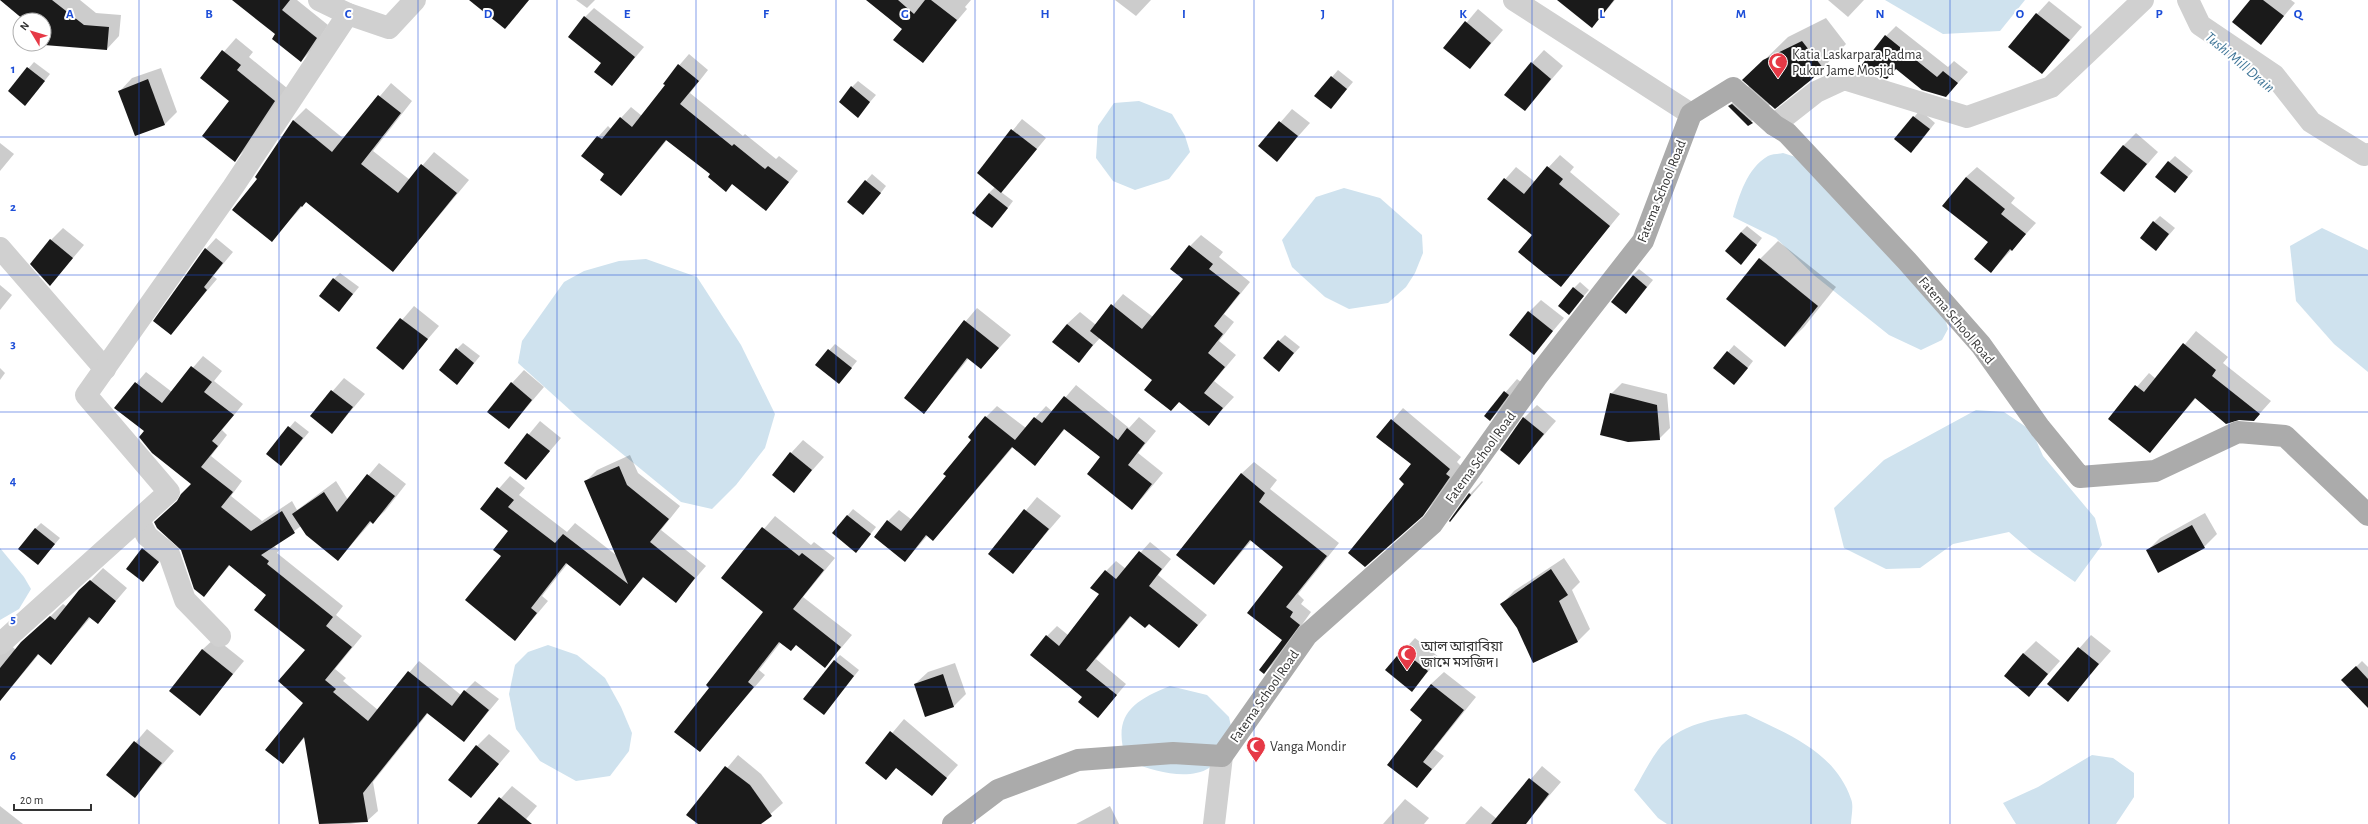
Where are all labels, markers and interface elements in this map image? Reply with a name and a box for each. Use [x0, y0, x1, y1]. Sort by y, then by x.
text: A [66, 8, 74, 21]
text: B [205, 8, 213, 21]
text: C [345, 8, 352, 21]
text: D [484, 8, 493, 21]
text: E [624, 8, 631, 21]
text: F [763, 8, 770, 21]
text: G [901, 8, 909, 21]
text: H [1040, 8, 1050, 21]
text: I [1182, 8, 1186, 21]
text: J [1321, 8, 1325, 21]
text: K [1459, 8, 1467, 21]
text: L [1599, 8, 1605, 21]
text: M [1736, 8, 1746, 21]
text: N [1875, 8, 1885, 21]
text: O [2016, 8, 2025, 21]
text: P [2155, 8, 2163, 21]
text: Q [2294, 8, 2304, 21]
north arrow [12, 12, 52, 52]
text: N [18, 20, 31, 33]
water label: Tushi Mill Drain [2202, 29, 2277, 96]
place label: Katia Laskarpara Padma Pukur Jame Mosjid [1792, 48, 1922, 78]
mosque icon: Katia Laskarpara Padma Pukur Jame Mosjid [1767, 51, 1789, 79]
text: 1 [11, 63, 15, 76]
street label: Fatema School Road [1635, 138, 1689, 245]
text: 2 [10, 201, 16, 214]
street label: Fatema School Road [1916, 274, 1997, 367]
text: 3 [10, 338, 16, 351]
street label: Fatema School Road [1443, 409, 1519, 506]
text: 4 [10, 475, 17, 488]
text: 5 [10, 613, 16, 626]
place label: আল আরাবিয়া জামে মসজিদ। [1420, 638, 1503, 670]
mosque icon: আল আরাবিয়া জামে মসজিদ। [1396, 643, 1418, 671]
street label: Fatema School Road [1228, 648, 1302, 745]
mosque icon: Vanga Mondir [1245, 735, 1267, 763]
place label: Vanga Mondir [1270, 740, 1346, 754]
text: 6 [10, 750, 16, 763]
scale bar [14, 786, 91, 812]
text: 20 m [20, 794, 43, 806]

